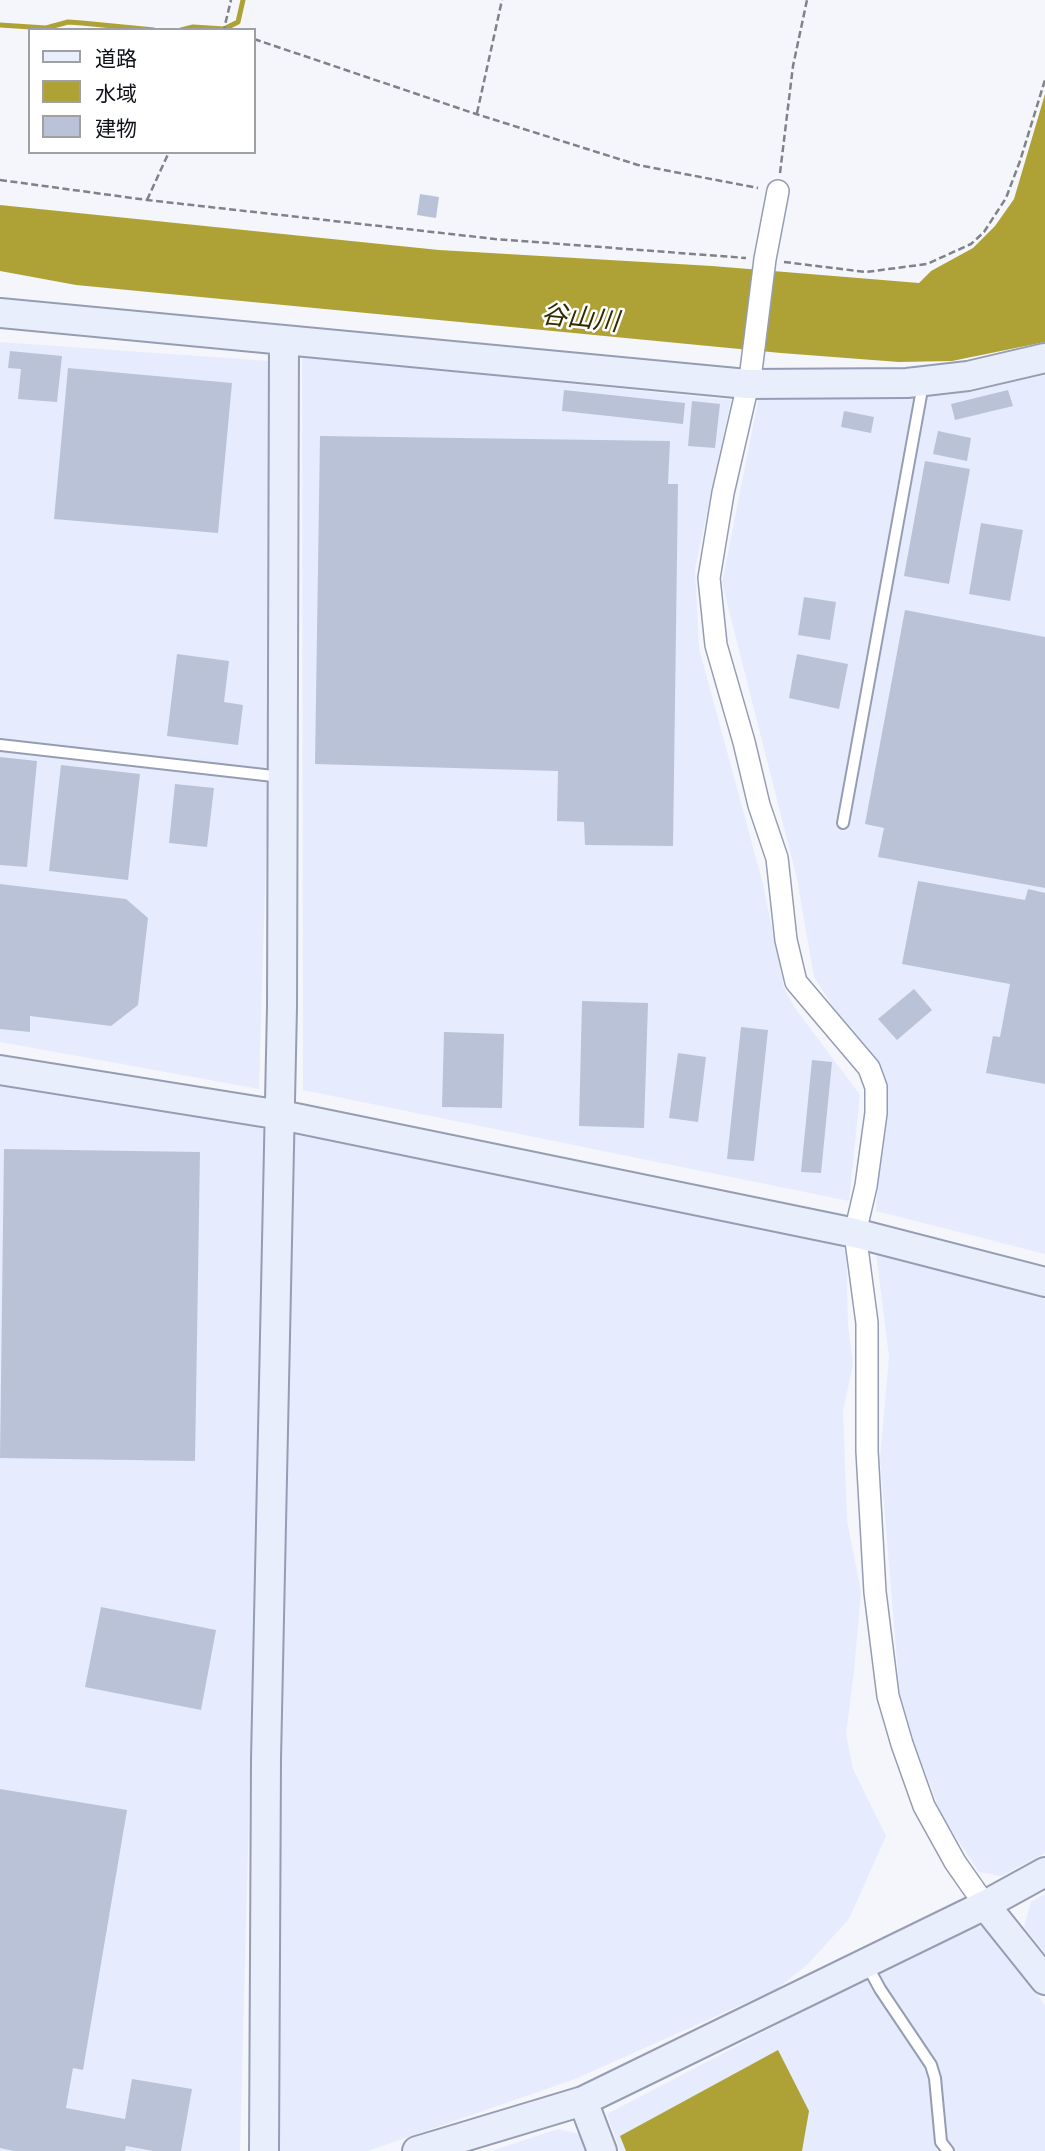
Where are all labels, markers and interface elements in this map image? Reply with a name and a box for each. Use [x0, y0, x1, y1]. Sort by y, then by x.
legend [28, 28, 256, 154]
text: 道路 [95, 47, 137, 72]
text: 水域 [95, 82, 137, 107]
text: 建物 [95, 117, 137, 142]
water label: 谷山川 [540, 300, 620, 340]

